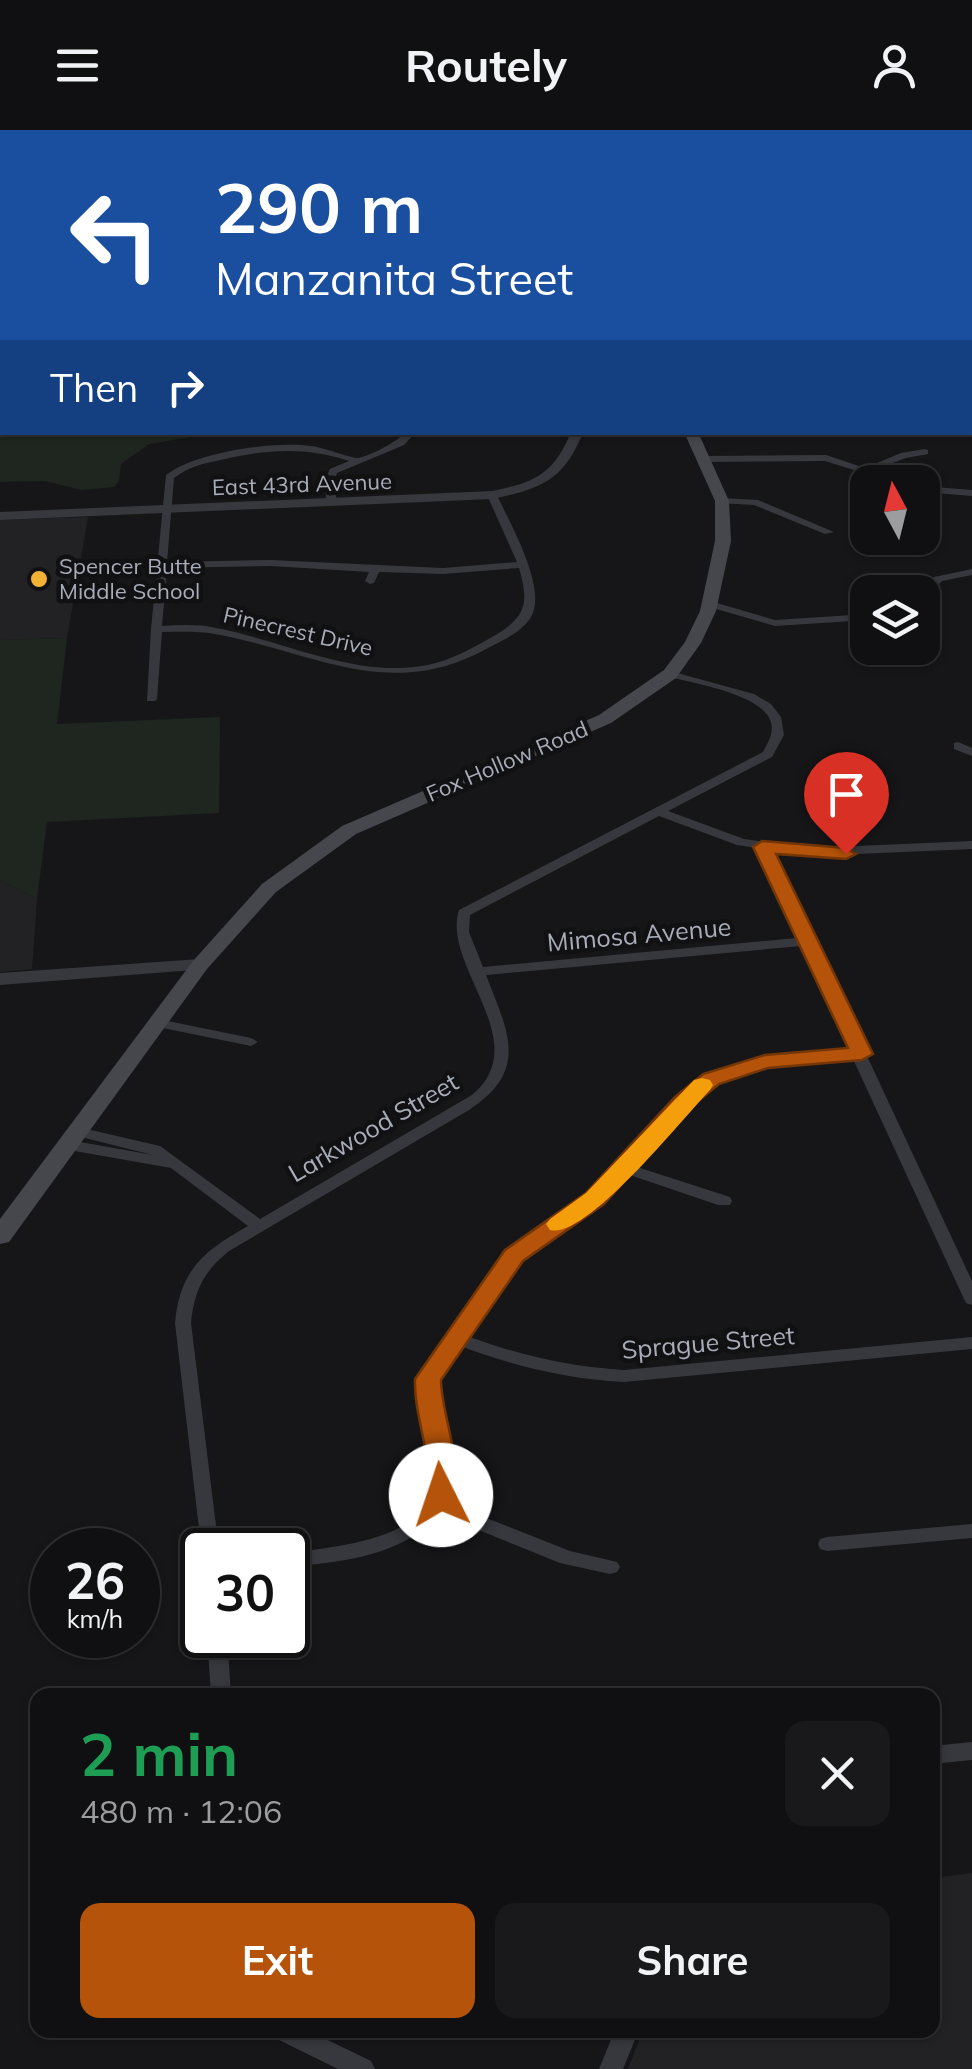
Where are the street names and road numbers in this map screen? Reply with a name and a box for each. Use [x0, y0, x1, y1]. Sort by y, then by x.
street label: East 43rd Avenue [212, 467, 392, 501]
street label: Pinecrest Drive [221, 600, 375, 662]
street label: Fox Hollow Road [422, 714, 592, 808]
street label: Mimosa Avenue [546, 911, 732, 957]
street label: Larkwood Street [283, 1066, 464, 1188]
street label: Sprague Street [620, 1319, 796, 1365]

